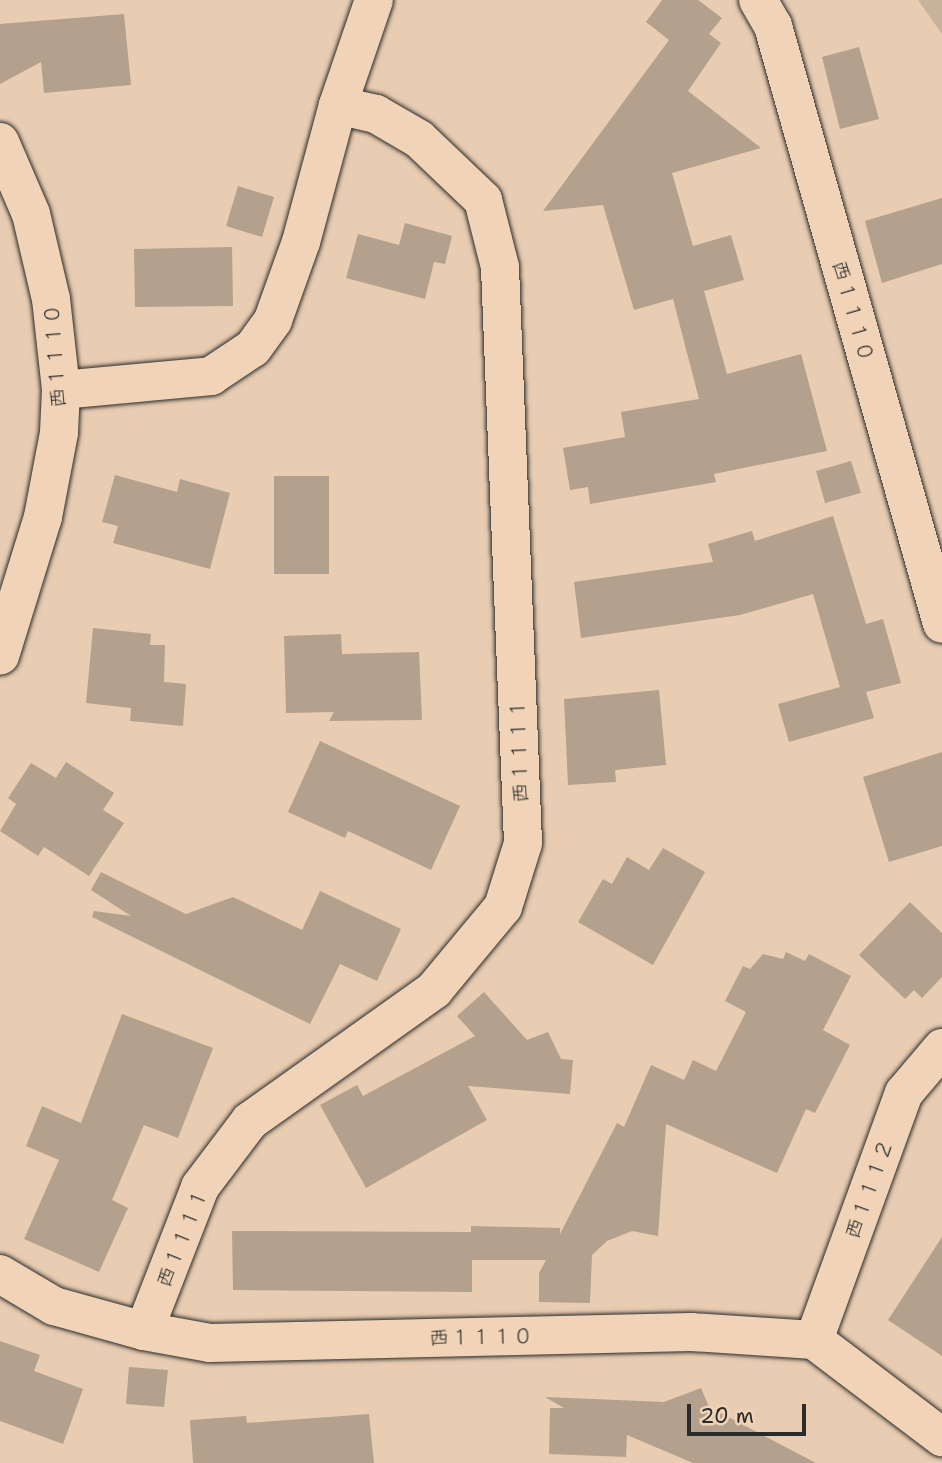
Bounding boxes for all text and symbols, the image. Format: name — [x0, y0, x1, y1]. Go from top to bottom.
street label: 西１１１０ — [826, 257, 880, 365]
street label: 西１１１０ — [39, 303, 71, 409]
street label: 西１１１１ — [505, 698, 533, 804]
street label: 西１１１２ — [839, 1135, 899, 1243]
street label: 西１１１１ — [151, 1185, 213, 1291]
street label: 西１１１０ — [428, 1323, 534, 1351]
scale bar — [690, 1390, 809, 1434]
text: 20 m — [700, 1402, 754, 1430]

